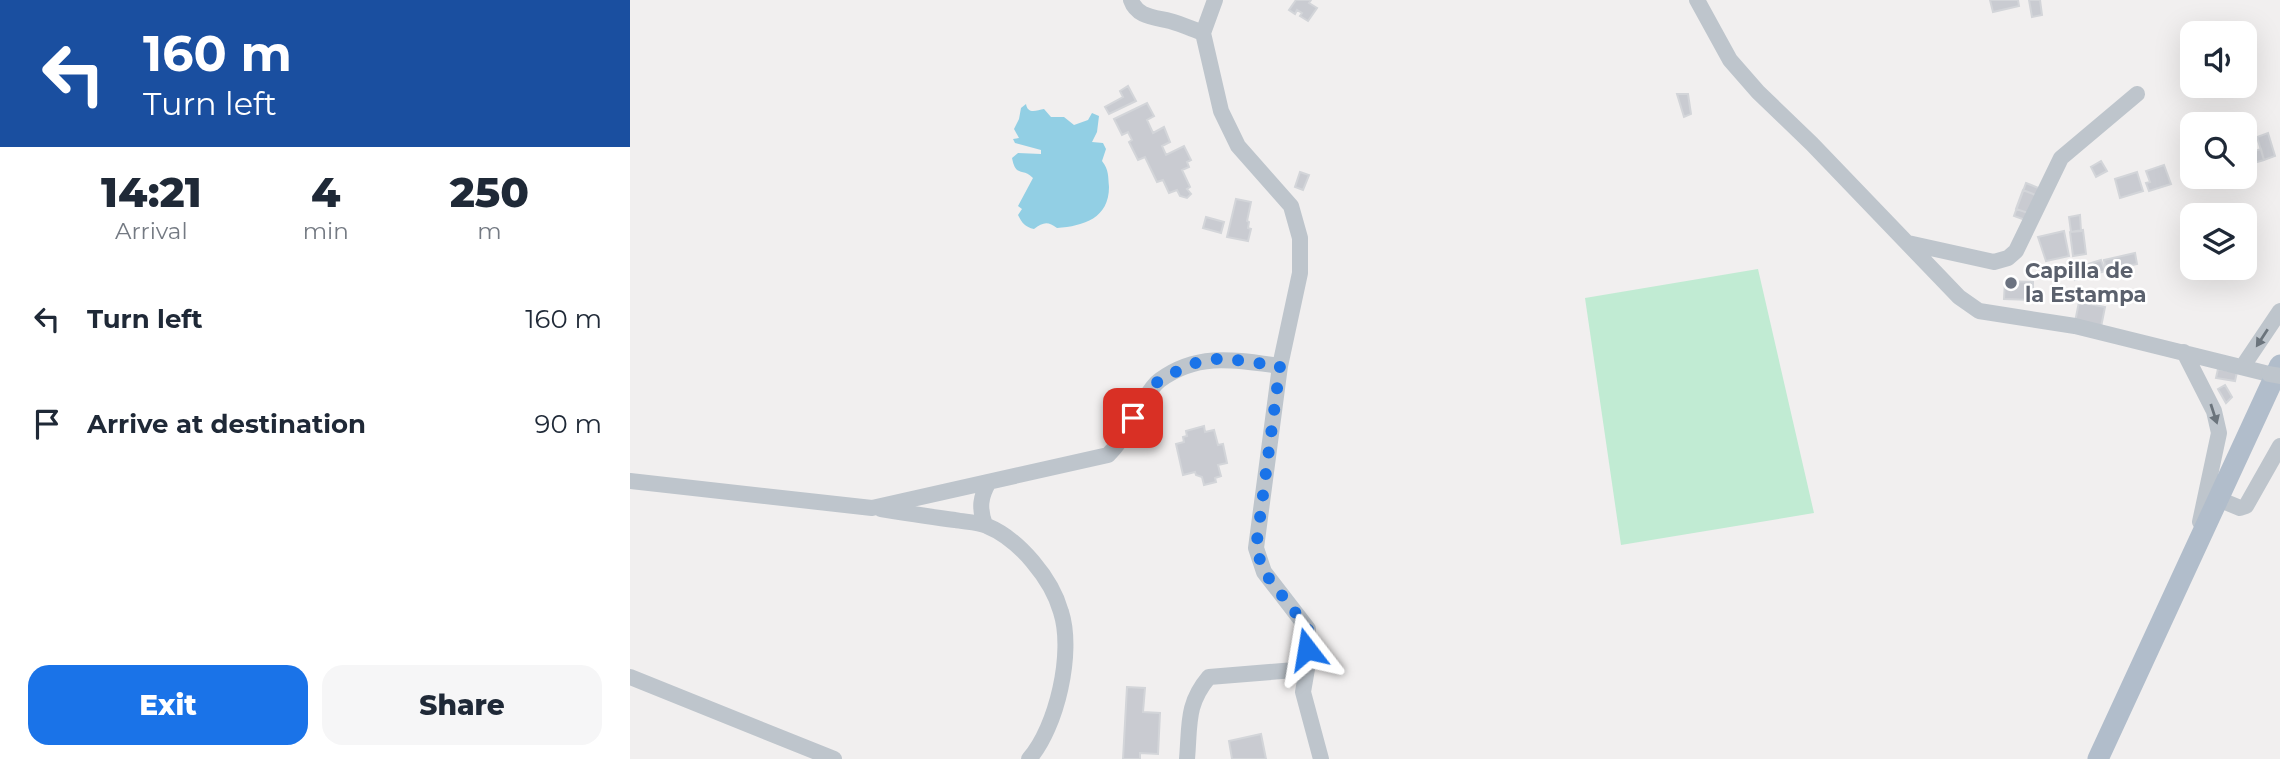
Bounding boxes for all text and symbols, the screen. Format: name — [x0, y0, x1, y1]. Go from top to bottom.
map controls — [2180, 21, 2257, 280]
button: sound — [2180, 21, 2257, 98]
text: 160 m — [143, 24, 292, 83]
icon: left — [28, 28, 119, 119]
text: Turn left — [143, 84, 277, 123]
button: search — [2180, 112, 2257, 189]
text: 14:21 — [101, 166, 202, 218]
text: 4 — [311, 166, 340, 218]
text: 250 — [450, 166, 529, 218]
button: layers — [2180, 203, 2257, 280]
text: Arrival — [115, 217, 188, 245]
text: min — [303, 217, 349, 245]
text: m — [477, 217, 502, 245]
place label: Capilla de la Estampa — [2025, 258, 2146, 307]
marker: Capilla de la Estampa — [2003, 275, 2019, 291]
icon: left — [28, 300, 66, 338]
text: Turn left — [87, 303, 203, 335]
text: 160 m — [525, 303, 602, 335]
one-way arrow — [2255, 329, 2268, 348]
pin — [1103, 388, 1163, 448]
icon: arrive — [1114, 399, 1152, 437]
one-way arrow — [2209, 403, 2219, 424]
icon: arrive — [28, 405, 66, 443]
text: Arrive at destination — [87, 408, 366, 440]
text: 90 m — [535, 408, 602, 440]
position arrow — [1270, 612, 1344, 686]
button: Exit — [28, 665, 308, 745]
button: Share — [322, 665, 602, 745]

